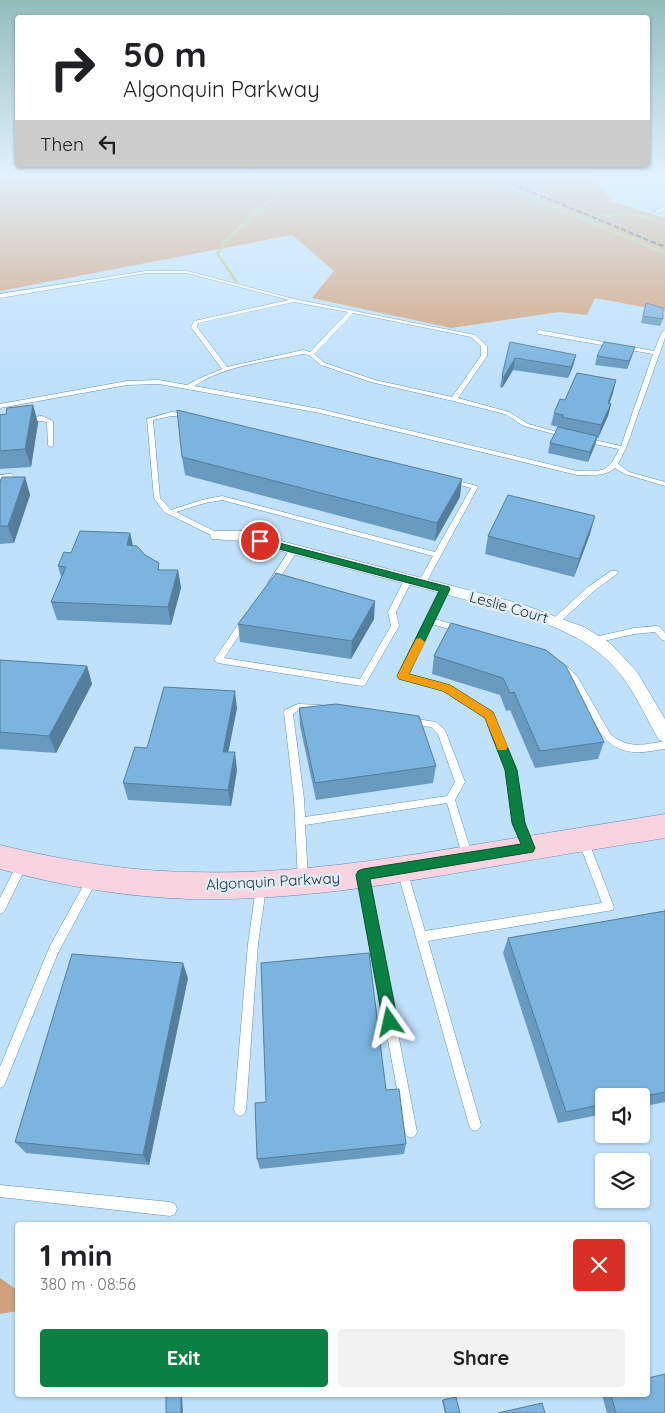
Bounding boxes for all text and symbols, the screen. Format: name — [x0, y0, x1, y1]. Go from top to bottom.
text: 50 m — [123, 32, 207, 76]
icon: right — [40, 35, 105, 100]
text: Algonquin Parkway — [123, 75, 320, 103]
icon: left — [94, 130, 122, 158]
text: Then — [40, 132, 84, 156]
pin — [239, 520, 281, 562]
icon: arrive — [246, 527, 274, 555]
street label: Leslie Court — [467, 587, 551, 627]
street label: Algonquin Parkway — [206, 868, 340, 894]
position arrow — [363, 995, 415, 1047]
map controls — [595, 1088, 650, 1208]
button: sound — [595, 1088, 650, 1143]
button: layers — [595, 1153, 650, 1208]
text: 1 min — [40, 1236, 113, 1274]
button: close — [573, 1239, 625, 1291]
text: 380 m · 08:56 — [40, 1274, 136, 1294]
button: Exit — [40, 1329, 328, 1387]
button: Share — [338, 1329, 625, 1387]

